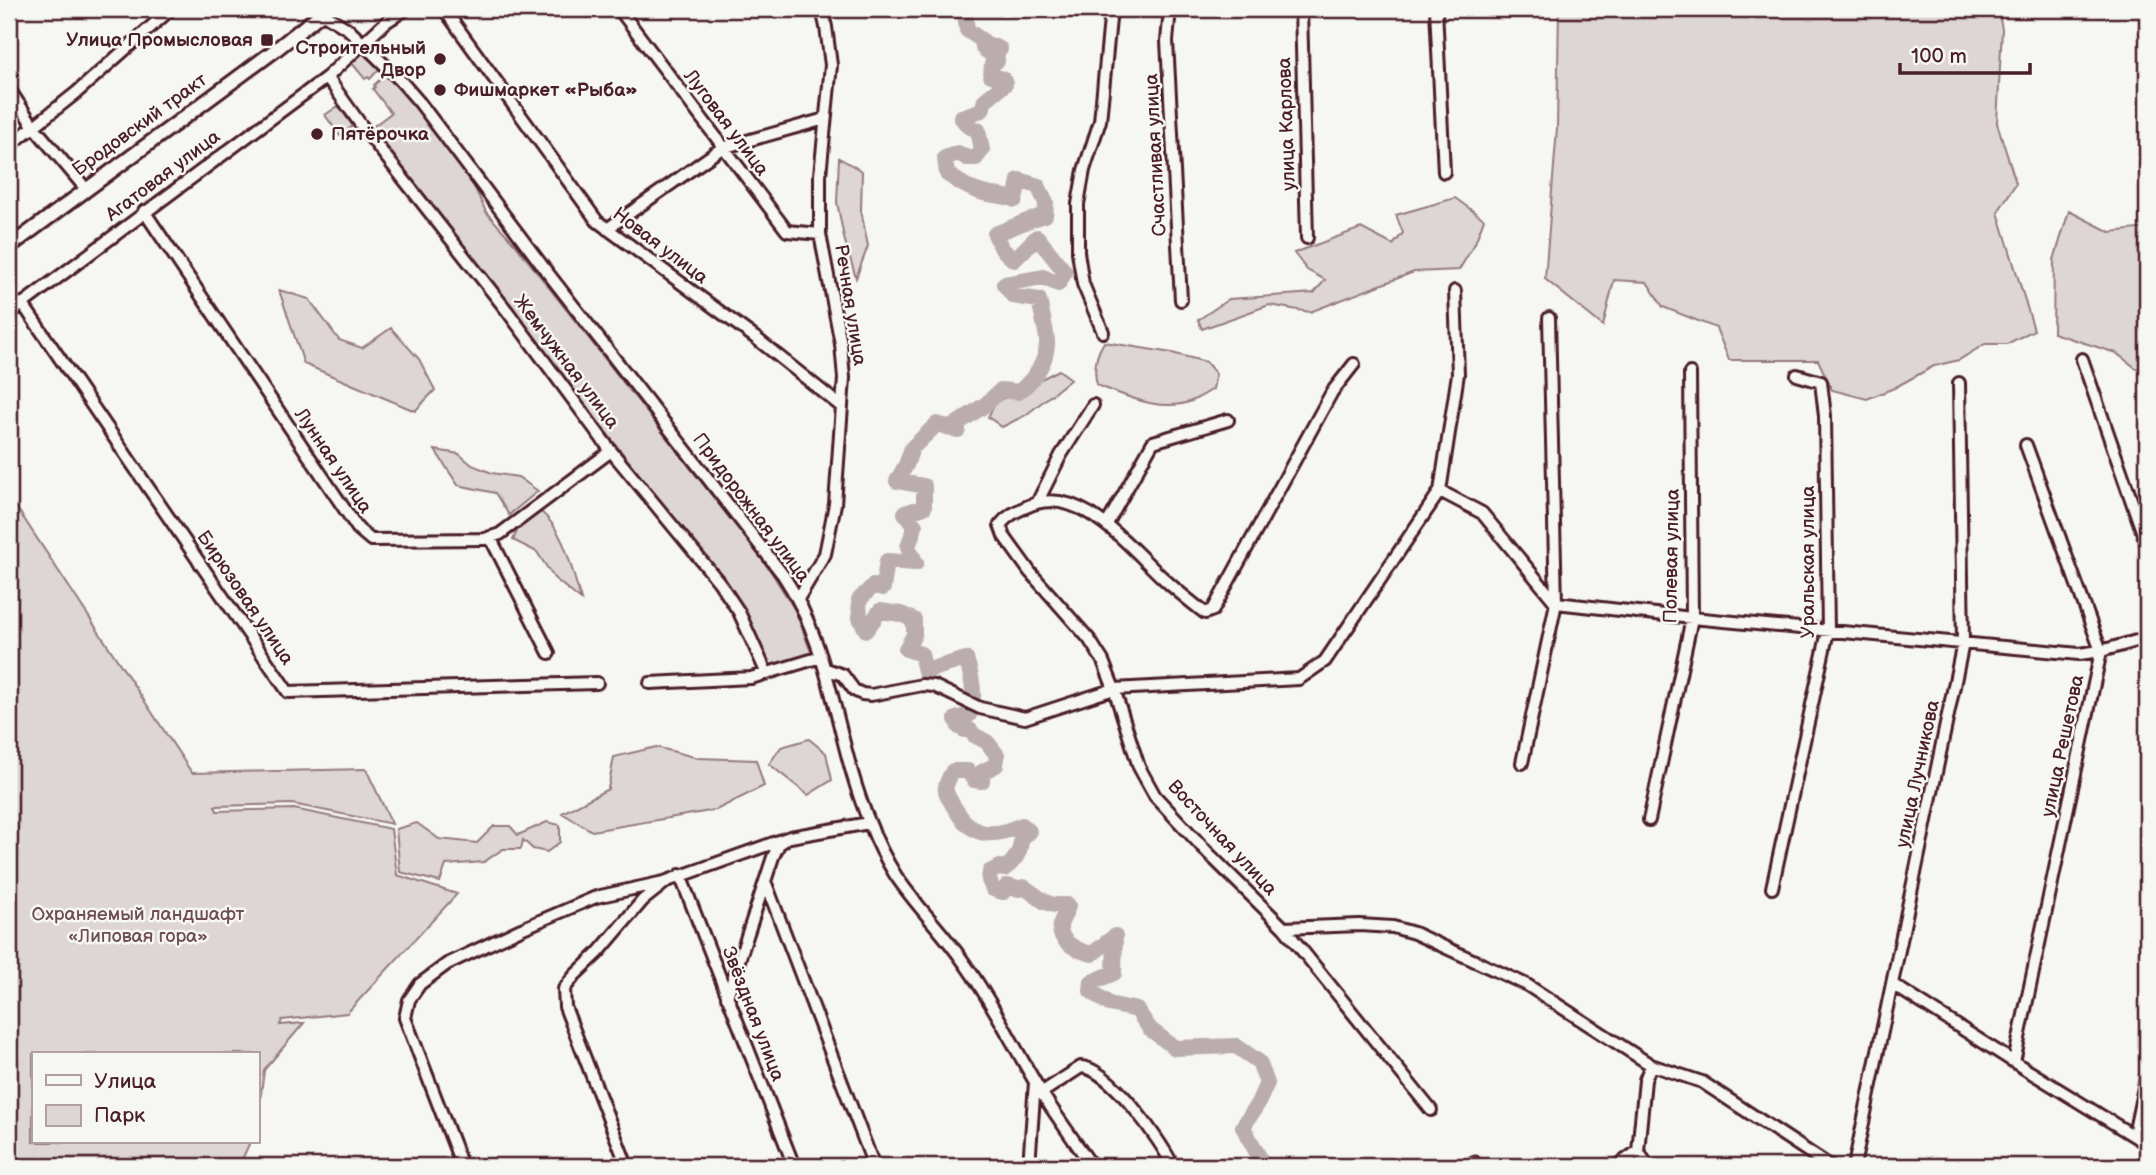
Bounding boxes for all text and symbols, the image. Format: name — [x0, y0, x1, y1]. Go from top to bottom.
place label: Улица Промысловая — [66, 29, 253, 52]
marker: Улица Промысловая — [259, 32, 275, 48]
scale bar — [1900, 32, 2030, 76]
place label: Строительный Двор — [296, 37, 427, 82]
text: 100 m — [1911, 44, 1967, 69]
marker: Строительный Двор — [432, 51, 448, 67]
street label: улица Карлова — [1273, 57, 1301, 191]
street label: Луговая улица — [678, 65, 773, 181]
street label: Бродовский тракт — [68, 68, 212, 181]
street label: Счастливая улица — [1140, 73, 1172, 237]
place label: Фишмаркет «Рыба» — [454, 79, 638, 102]
marker: Фишмаркет «Рыба» — [432, 82, 448, 98]
place label: Пятёрочка — [331, 123, 430, 146]
street label: Агатовая улица — [100, 125, 225, 227]
marker: Пятёрочка — [309, 126, 325, 142]
street label: Новая улица — [608, 203, 712, 289]
street label: Речная улица — [829, 243, 871, 367]
street label: Жемчужная улица — [508, 290, 624, 434]
street label: Лунная улица — [289, 403, 377, 518]
street label: Придорожная улица — [687, 429, 815, 587]
street label: Уральская улица — [1797, 485, 1820, 639]
street label: Полевая улица — [1659, 488, 1685, 624]
street label: Бирюзовая улица — [192, 527, 298, 669]
street label: улица Решетова — [2037, 673, 2089, 819]
street label: улица Лучникова — [1891, 698, 1945, 850]
street label: Восточная улица — [1163, 775, 1281, 901]
park label: Охраняемый ландшафт «Липовая гора» — [32, 903, 245, 948]
street label: Звёздная улица — [717, 943, 789, 1085]
legend — [32, 1052, 259, 1144]
text: Улица — [94, 1069, 157, 1094]
text: Парк — [94, 1103, 145, 1128]

